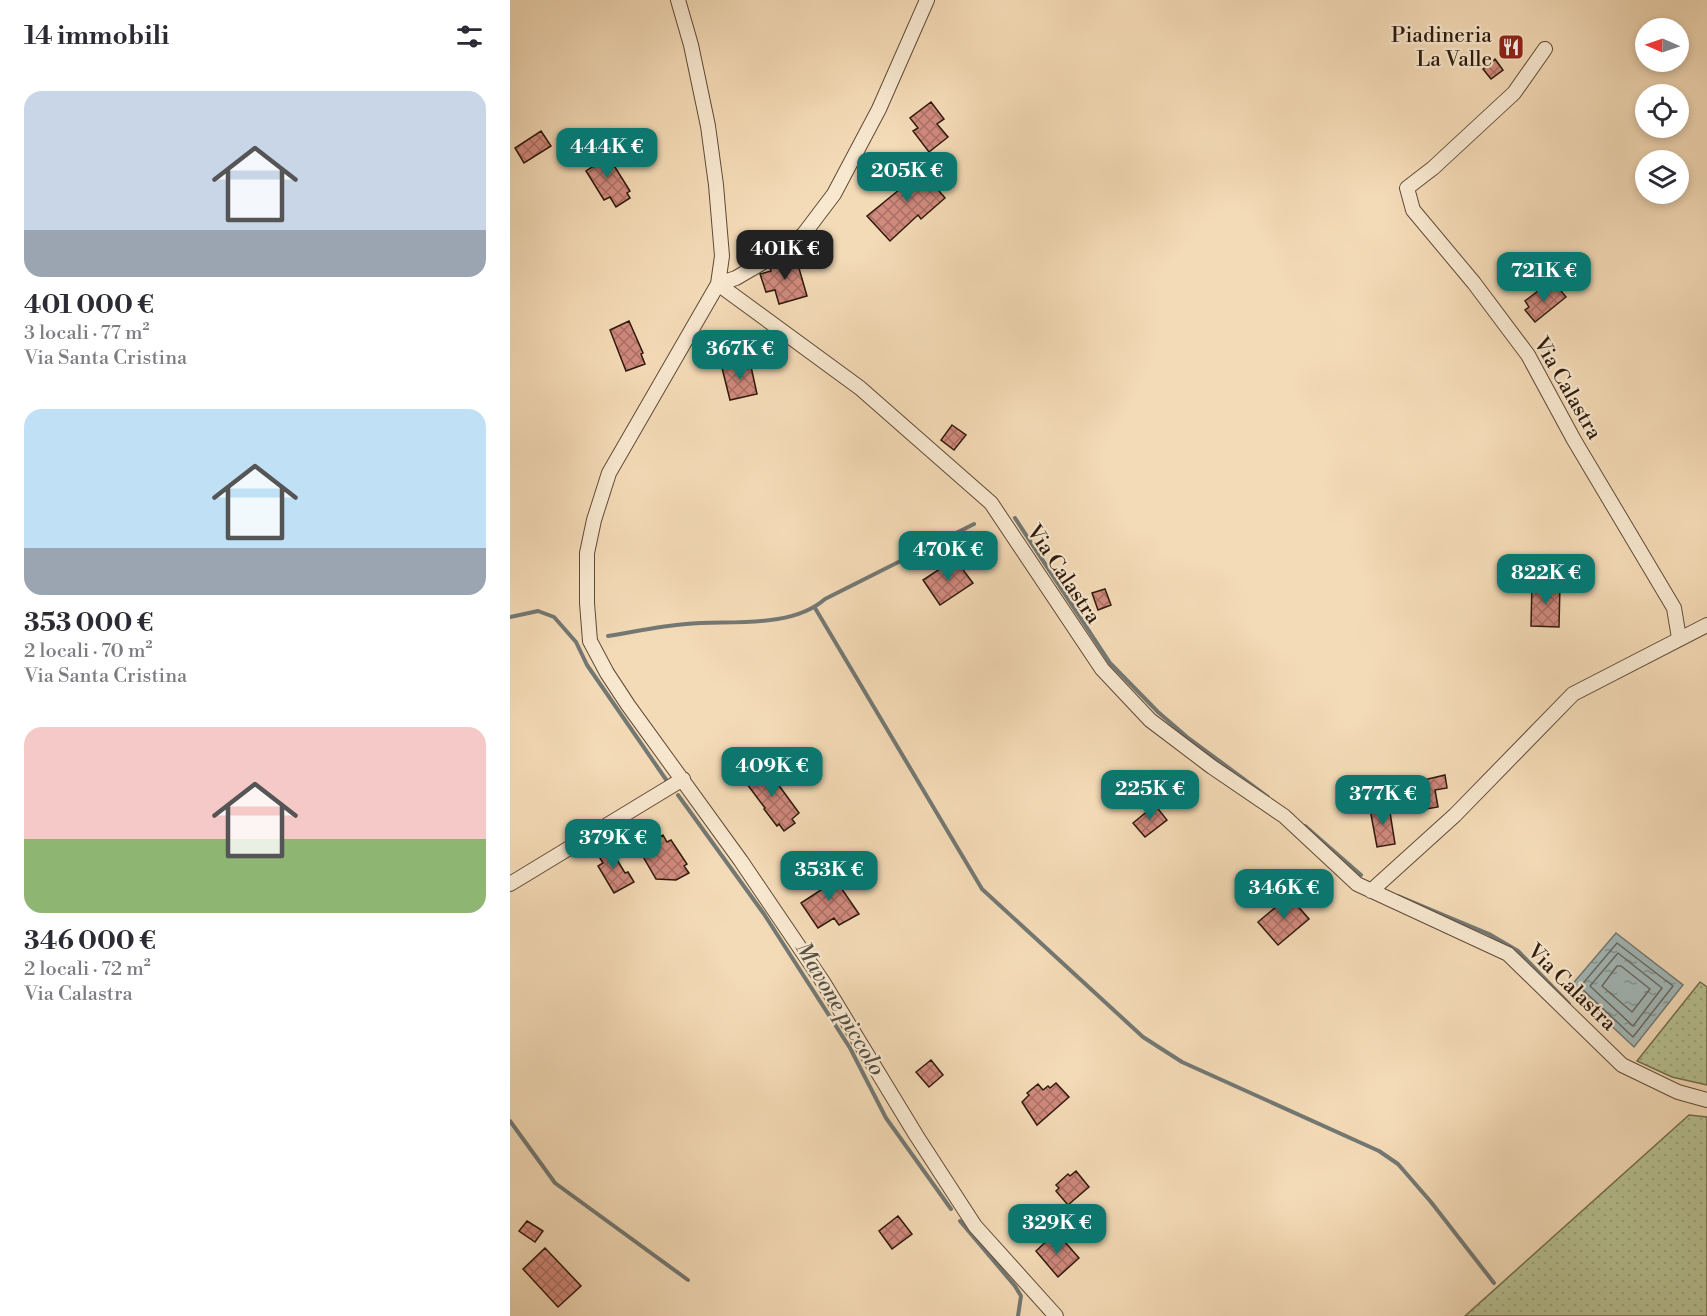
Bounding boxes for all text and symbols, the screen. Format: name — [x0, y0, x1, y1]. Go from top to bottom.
north arrow — [1635, 18, 1689, 72]
map controls — [1635, 18, 1689, 204]
text: 14 immobili — [24, 20, 169, 52]
icon: filters — [453, 20, 486, 53]
place label: Piadineria La Valle — [1391, 23, 1492, 73]
restaurant icon: Piadineria La Valle — [1496, 32, 1526, 62]
button: locate — [1635, 84, 1689, 138]
pin: 444K € — [558, 128, 656, 179]
icon: home — [201, 130, 309, 238]
text: 444K € — [570, 135, 644, 160]
button: layers — [1635, 150, 1689, 204]
pin: 205K € — [858, 152, 956, 203]
text: 205K € — [871, 159, 943, 184]
pin: 401K € — [736, 230, 834, 281]
text: 401K € — [750, 237, 820, 262]
pin: 721K € — [1495, 252, 1593, 303]
text: 721K € — [1511, 259, 1577, 284]
text: 401 000 € — [24, 289, 154, 321]
text: 3 locali · 77 m² — [24, 321, 149, 346]
pin: 367K € — [691, 330, 789, 381]
street label: Via Calastra — [1527, 332, 1607, 445]
text: 367K € — [706, 337, 774, 362]
text: Via Santa Cristina — [24, 346, 187, 371]
icon: home — [201, 448, 309, 556]
street label: Via Calastra — [1020, 519, 1106, 629]
pin: 470K € — [899, 531, 997, 582]
text: 470K € — [913, 538, 983, 563]
pin: 822K € — [1497, 554, 1595, 605]
text: 822K € — [1511, 561, 1581, 586]
text: 353 000 € — [24, 607, 153, 639]
text: 2 locali · 70 m² — [24, 639, 152, 664]
text: Via Santa Cristina — [24, 664, 187, 689]
pin: 409K € — [723, 747, 821, 798]
text: 409K € — [736, 754, 808, 779]
icon: home — [201, 766, 309, 874]
pin: 225K € — [1101, 770, 1199, 821]
pin: 377K € — [1334, 775, 1432, 826]
text: 225K € — [1115, 777, 1185, 802]
text: 377K € — [1349, 782, 1417, 807]
pin: 379K € — [564, 819, 662, 870]
text: 379K € — [579, 826, 647, 851]
pin: 353K € — [780, 851, 878, 902]
text: 353K € — [795, 858, 863, 883]
pin: 346K € — [1235, 869, 1333, 920]
text: 346K € — [1249, 876, 1319, 901]
text: 346 000 € — [24, 925, 156, 957]
water label: Mavone piccolo — [789, 937, 890, 1081]
street label: Via Calastra — [1521, 938, 1622, 1037]
text: 2 locali · 72 m² — [24, 957, 151, 982]
text: Via Calastra — [24, 982, 133, 1007]
pin: 329K € — [1008, 1204, 1106, 1255]
text: 329K € — [1022, 1211, 1092, 1236]

